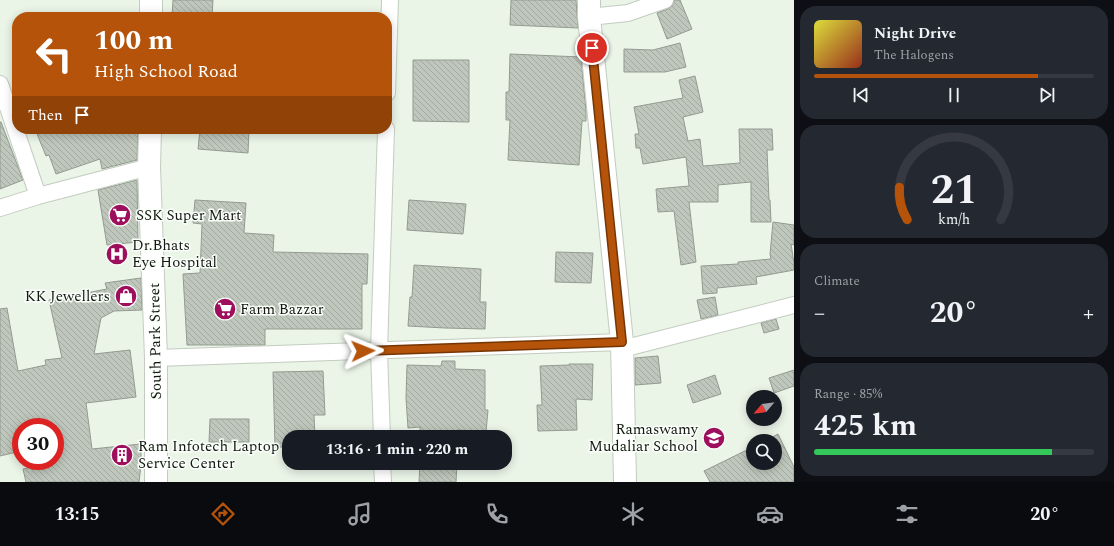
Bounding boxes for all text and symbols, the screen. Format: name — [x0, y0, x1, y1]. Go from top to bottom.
text: 100 m — [94, 19, 173, 62]
text: Night Drive — [874, 22, 956, 45]
icon: left — [28, 28, 80, 80]
pin — [575, 31, 609, 65]
icon: arrive — [581, 37, 603, 59]
text: The Halogens — [874, 45, 954, 65]
text: High School Road — [94, 58, 238, 85]
icon: previous — [850, 84, 872, 106]
icon: pause — [943, 84, 965, 106]
icon: next — [1036, 84, 1058, 106]
text: Then — [28, 104, 63, 127]
icon: arrive — [71, 104, 93, 126]
text: 21 — [931, 158, 977, 221]
supermarket icon: SSK Super Mart — [107, 202, 133, 228]
place label: SSK Super Mart — [136, 204, 241, 227]
text: km/h — [938, 208, 970, 230]
place label: Dr.Bhats Eye Hospital — [132, 234, 217, 274]
hospital icon: Dr.Bhats Eye Hospital — [104, 241, 130, 267]
text: Climate — [814, 271, 860, 291]
street label: South Park Street — [143, 282, 168, 399]
shop icon: KK Jewellers — [113, 283, 139, 309]
place label: KK Jewellers — [25, 285, 110, 308]
text: 20° — [930, 290, 978, 336]
supermarket icon: Farm Bazzar — [212, 296, 238, 322]
text: − — [814, 297, 825, 330]
text: + — [1083, 297, 1094, 330]
place label: Farm Bazzar — [240, 298, 324, 321]
position arrow — [342, 330, 384, 372]
text: Range · 85% — [814, 384, 882, 404]
north arrow — [746, 390, 782, 426]
map controls — [746, 390, 782, 470]
text: 425 km — [814, 403, 917, 449]
speed limit sign: 30 — [12, 418, 64, 470]
place label: Ramaswamy Mudaliar School — [589, 418, 699, 458]
school or university icon: Ramaswamy Mudaliar School — [701, 425, 727, 451]
button: search — [746, 434, 782, 470]
place label: Ram Infotech Laptop Service Center — [138, 435, 279, 475]
text: 13:16 · 1 min · 220 m — [326, 438, 468, 461]
building icon: Ram Infotech Laptop Service Center — [109, 442, 135, 468]
icon: directions — [209, 500, 237, 528]
icon: music — [346, 500, 374, 528]
icon: phone — [483, 500, 511, 528]
icon: climate — [619, 500, 647, 528]
icon: car — [756, 500, 784, 528]
icon: filters — [893, 500, 921, 528]
text: 13:15 — [54, 501, 100, 528]
text: 20° — [1030, 501, 1059, 528]

